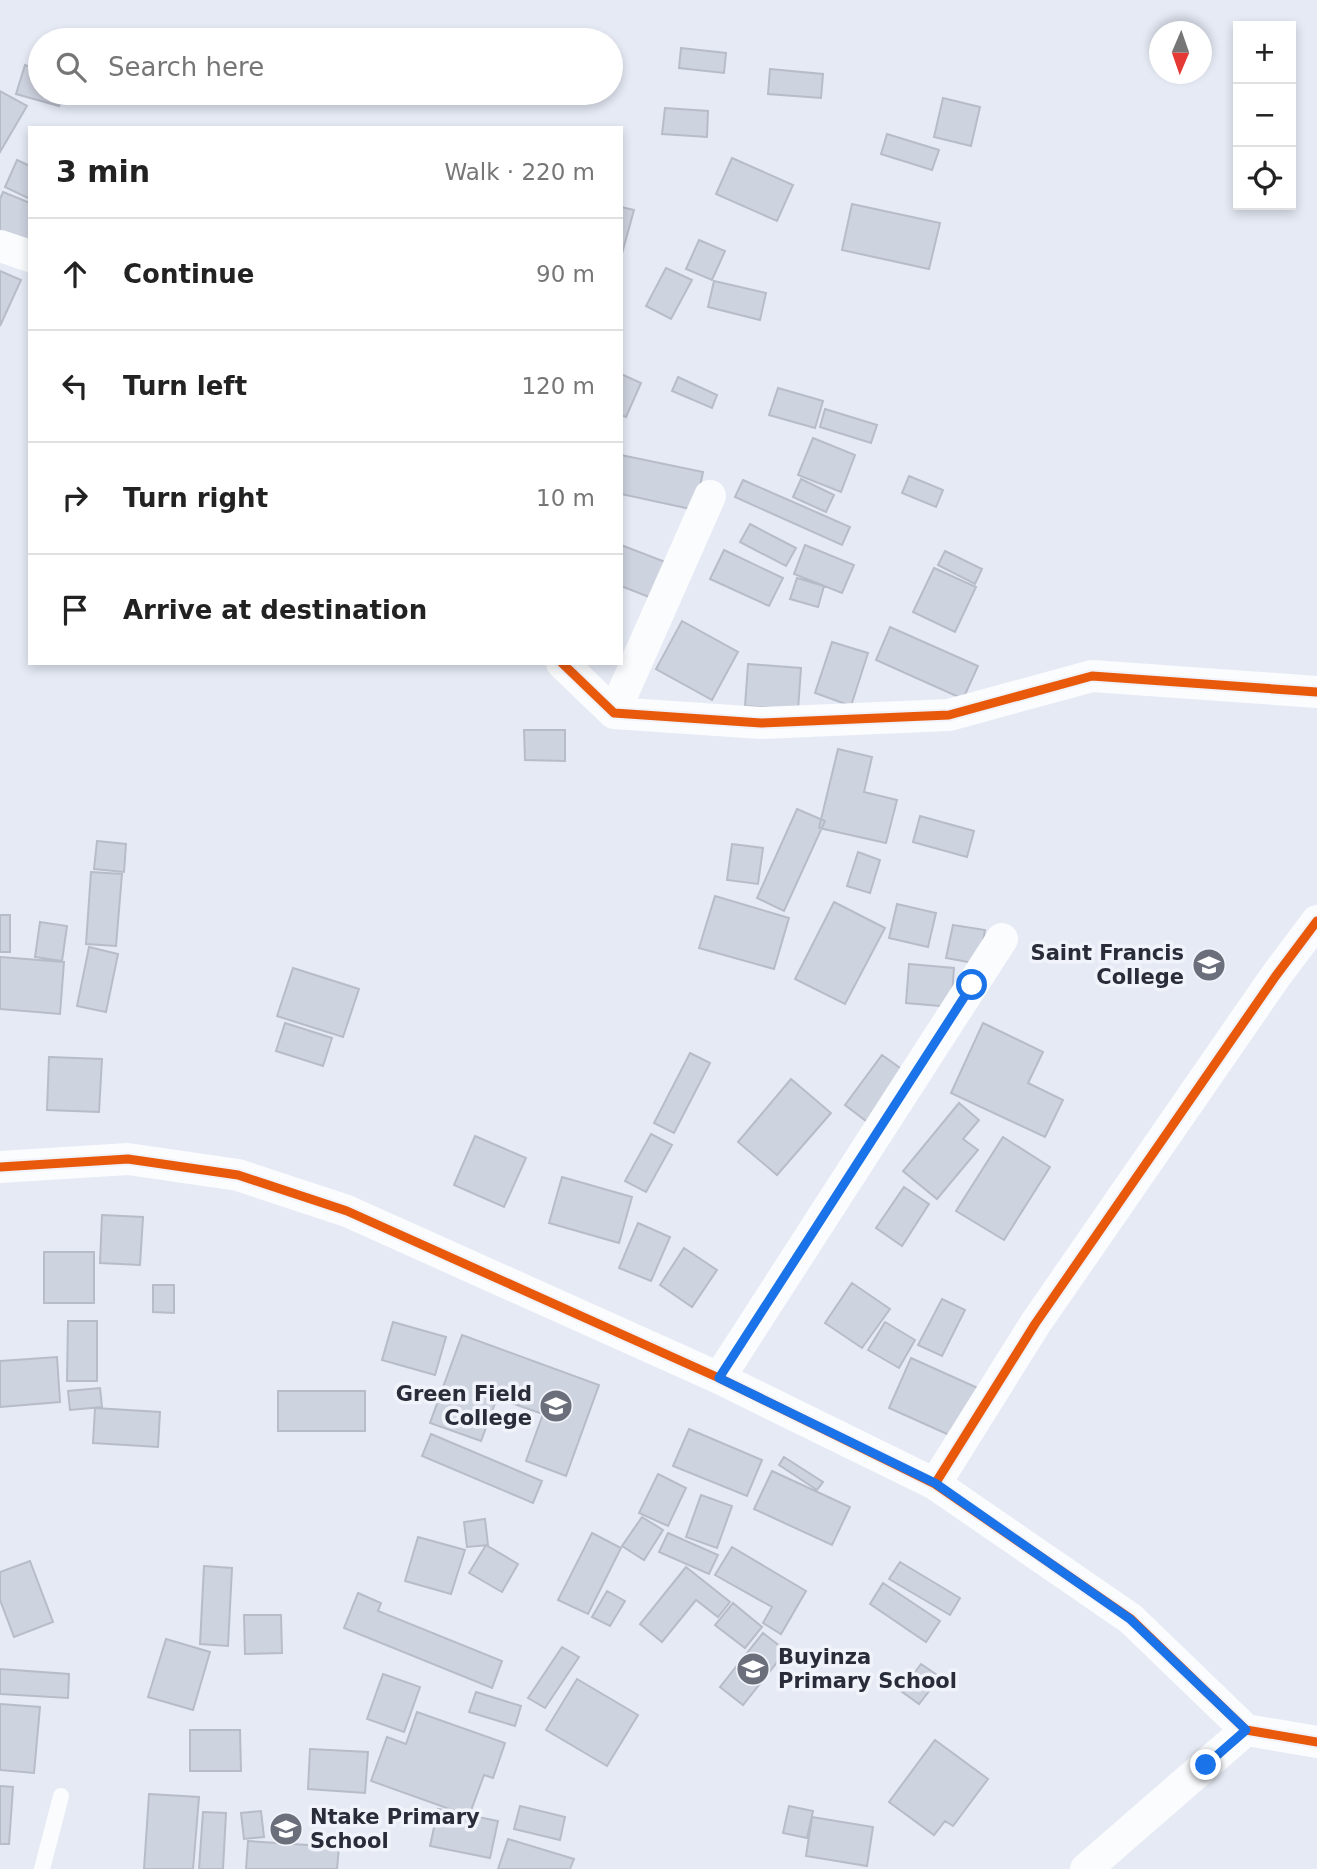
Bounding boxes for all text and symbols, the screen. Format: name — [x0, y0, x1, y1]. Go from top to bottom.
north arrow — [1149, 21, 1212, 84]
map controls — [1233, 21, 1296, 210]
button: + — [1233, 21, 1296, 84]
search box — [28, 28, 623, 105]
icon: search — [52, 48, 90, 86]
text: Search here — [108, 52, 264, 82]
button: − — [1233, 84, 1296, 147]
button: locate — [1233, 147, 1296, 210]
text: 3 min — [56, 154, 150, 189]
text: Walk · 220 m — [444, 159, 595, 185]
icon: ahead — [56, 255, 94, 293]
text: Continue — [123, 259, 254, 289]
text: 90 m — [536, 261, 595, 287]
icon: left — [56, 367, 94, 405]
text: Turn left — [123, 371, 247, 401]
text: 120 m — [521, 373, 595, 399]
icon: right — [56, 479, 94, 517]
text: Turn right — [123, 483, 268, 513]
text: 10 m — [536, 485, 595, 511]
icon: arrive — [56, 591, 94, 629]
text: Arrive at destination — [123, 595, 427, 625]
place label: Saint Francis College — [1031, 941, 1184, 989]
school or university icon: Saint Francis College — [1190, 946, 1228, 984]
route start — [956, 969, 987, 1000]
place label: Green Field College — [396, 1382, 532, 1430]
school or university icon: Green Field College — [537, 1387, 575, 1425]
place label: Buyinza Primary School — [778, 1645, 957, 1693]
school or university icon: Buyinza Primary School — [734, 1650, 772, 1688]
route end — [1190, 1749, 1221, 1780]
place label: Ntake Primary School — [310, 1805, 480, 1853]
school or university icon: Ntake Primary School — [267, 1810, 305, 1848]

